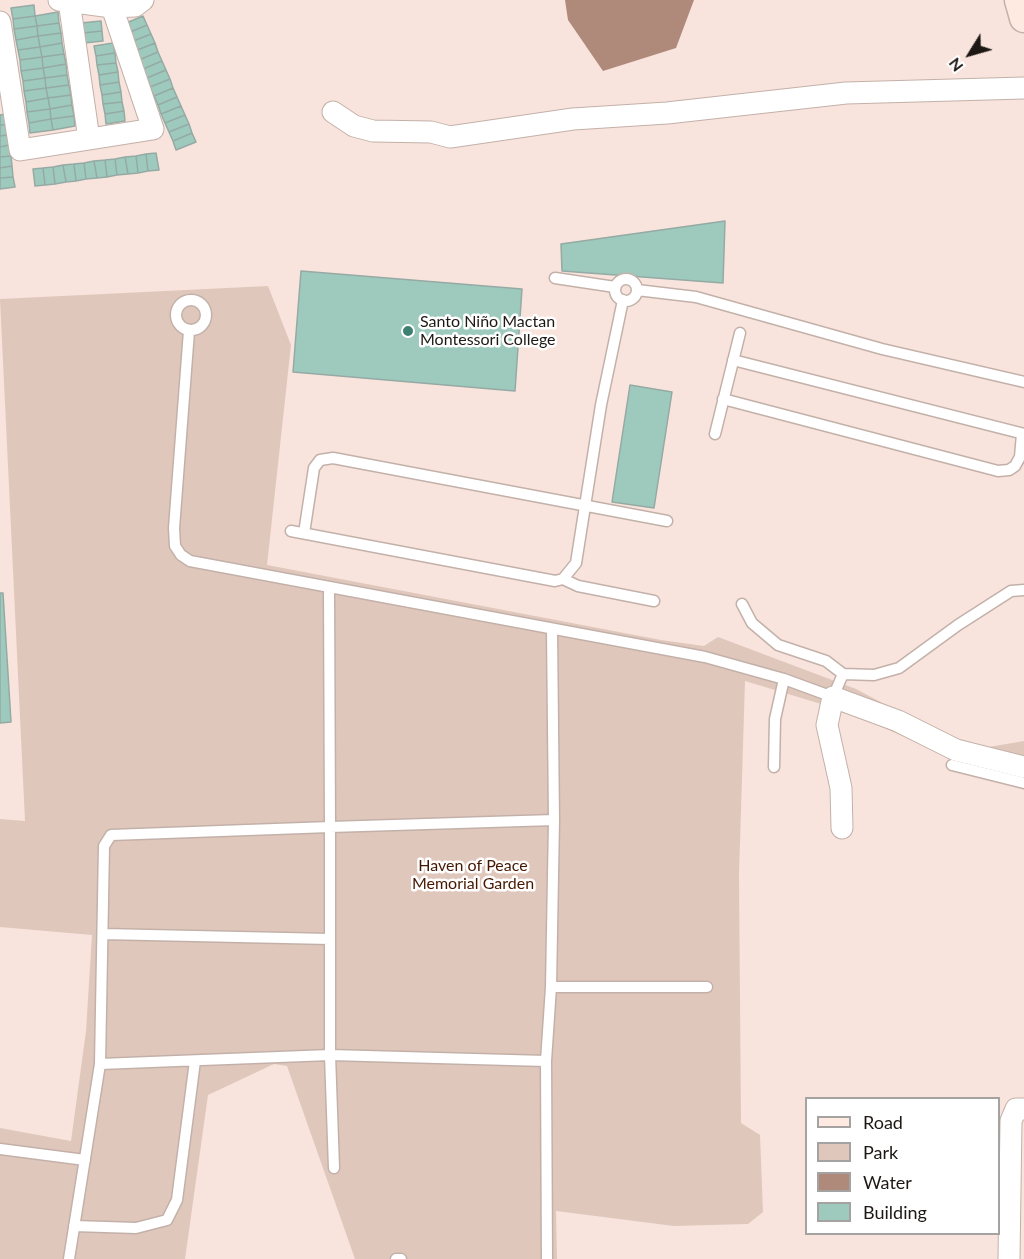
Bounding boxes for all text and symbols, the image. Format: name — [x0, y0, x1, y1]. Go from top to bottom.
north arrow — [940, 24, 1000, 84]
text: N — [944, 54, 967, 76]
place label: Santo Niño Mactan Montessori College — [420, 312, 556, 350]
marker: Santo Niño Mactan Montessori College — [401, 324, 415, 338]
park label: Haven of Peace Memorial Garden — [412, 856, 534, 894]
legend — [805, 1097, 1000, 1235]
text: Road — [863, 1111, 903, 1133]
text: Park — [863, 1141, 898, 1163]
text: Water — [863, 1171, 912, 1193]
text: Building — [863, 1201, 927, 1223]

